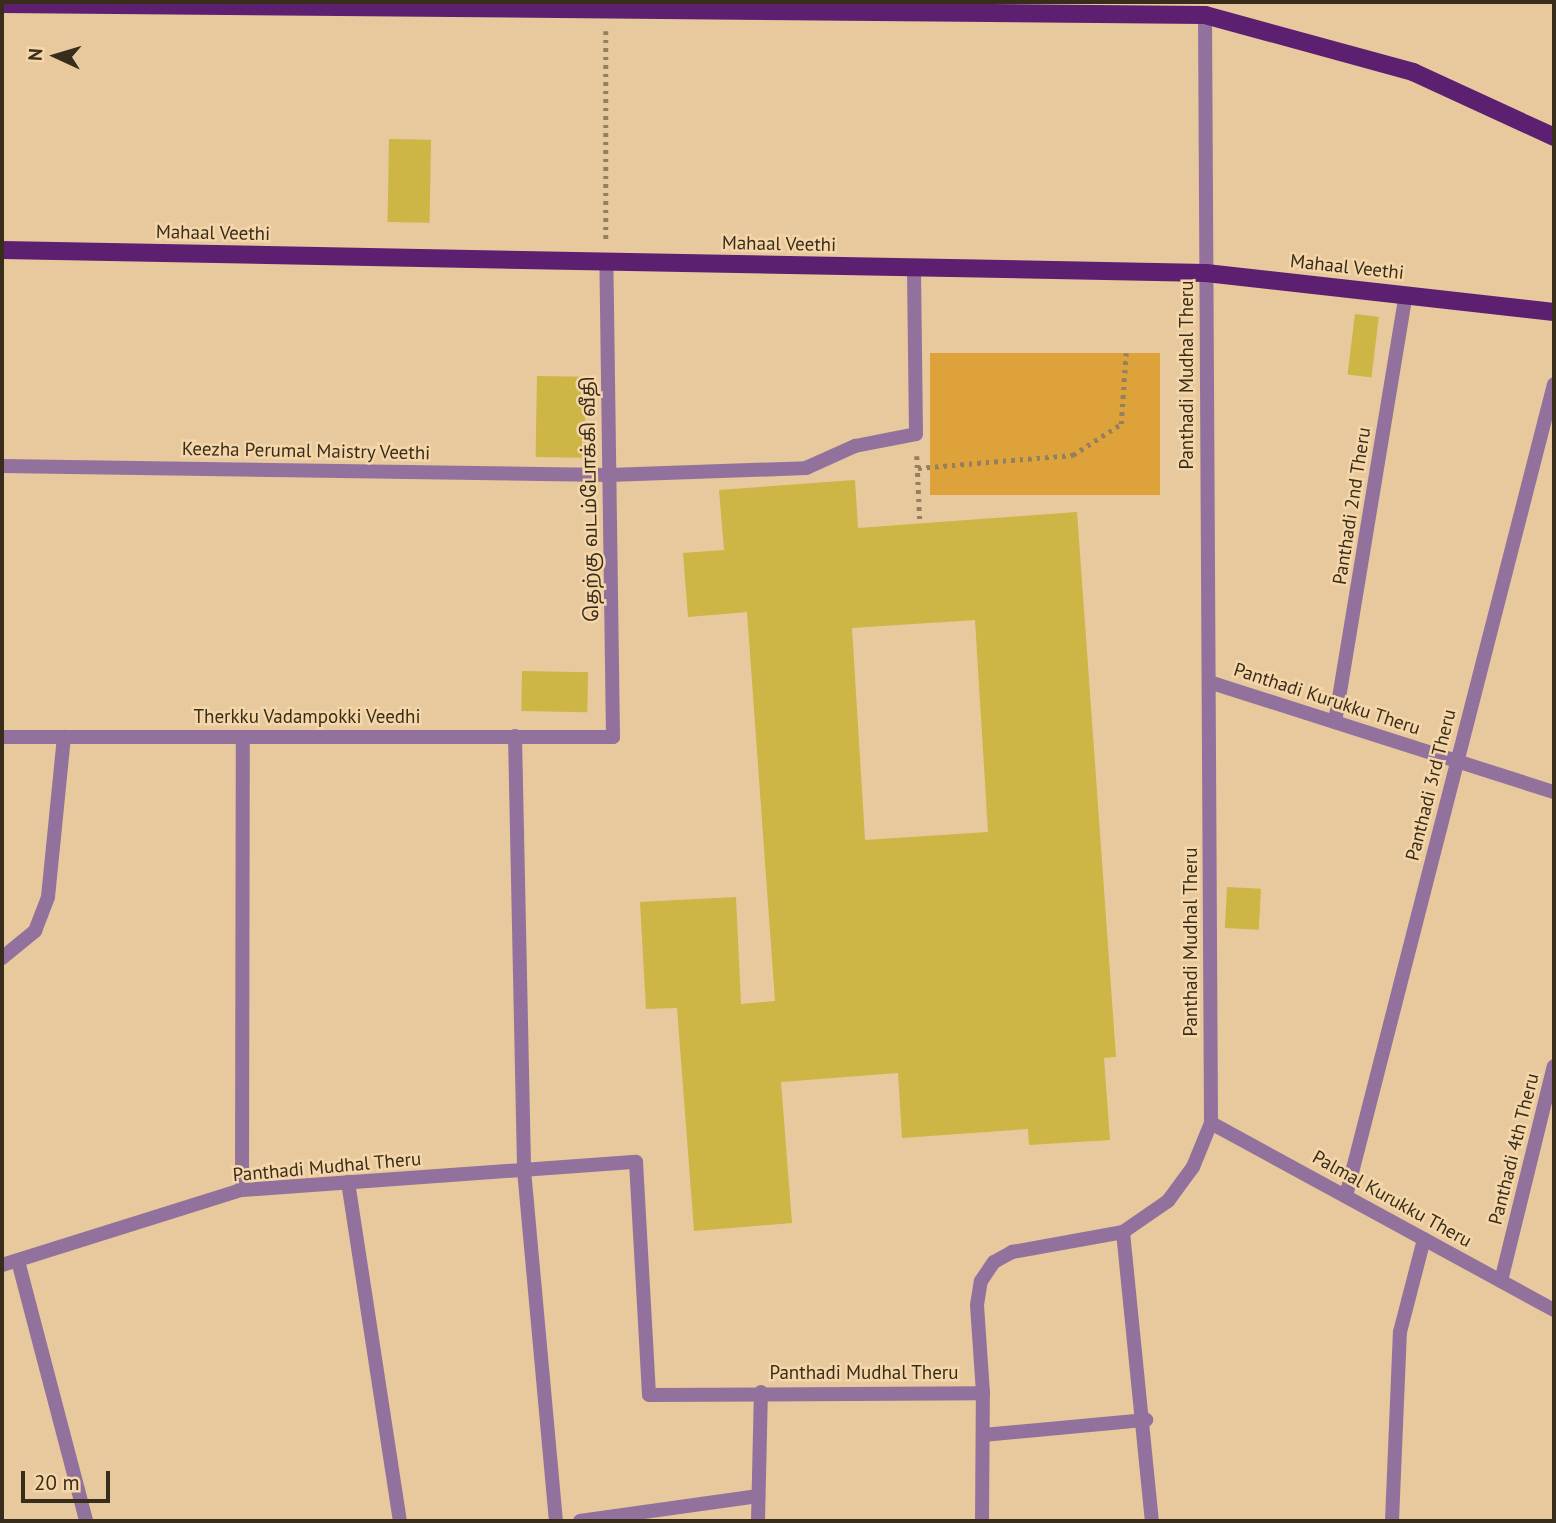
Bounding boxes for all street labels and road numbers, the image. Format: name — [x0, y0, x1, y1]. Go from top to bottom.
street label: Mahaal Veethi — [155, 221, 271, 245]
street label: Mahaal Veethi — [721, 232, 837, 256]
street label: Mahaal Veethi — [1289, 250, 1405, 284]
street label: Panthadi Mudhal Theru — [1176, 280, 1198, 470]
street label: தெற்கு வடம்போக்கி வீதி — [576, 376, 604, 622]
street label: Panthadi 2nd Theru — [1328, 425, 1376, 587]
street label: Keezha Perumal Maistry Veethi — [181, 437, 431, 465]
street label: Panthadi Kurukku Theru — [1231, 658, 1423, 740]
street label: Therkku Vadampokki Veedhi — [193, 706, 421, 728]
street label: Panthadi 3rd Theru — [1401, 707, 1461, 863]
street label: Panthadi Mudhal Theru — [1180, 847, 1202, 1037]
street label: Panthadi 4th Theru — [1484, 1071, 1544, 1227]
street label: Palmal Kurukku Theru — [1308, 1146, 1476, 1252]
street label: Panthadi Mudhal Theru — [232, 1147, 422, 1187]
street label: Panthadi Mudhal Theru — [769, 1362, 959, 1384]

